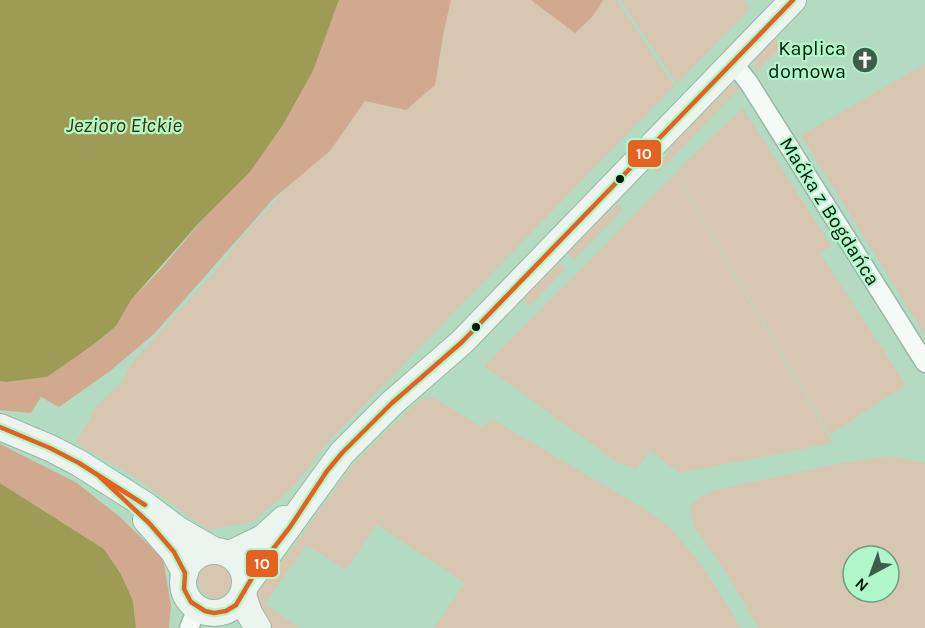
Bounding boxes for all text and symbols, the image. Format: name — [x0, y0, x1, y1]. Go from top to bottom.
place label: Kaplica domowa — [768, 37, 846, 83]
church icon: Kaplica domowa — [850, 45, 880, 75]
water label: Jezioro Ełckie — [66, 113, 182, 137]
street label: Maćka z Bogdańca — [775, 133, 884, 290]
line badge: 10 — [627, 139, 662, 168]
text: 10 — [636, 144, 652, 163]
unlabelled marker — [614, 173, 626, 185]
unlabelled marker — [470, 321, 482, 333]
north arrow — [841, 544, 901, 604]
line badge: 10 — [245, 549, 279, 578]
text: 10 — [254, 554, 270, 573]
text: N — [851, 574, 872, 596]

